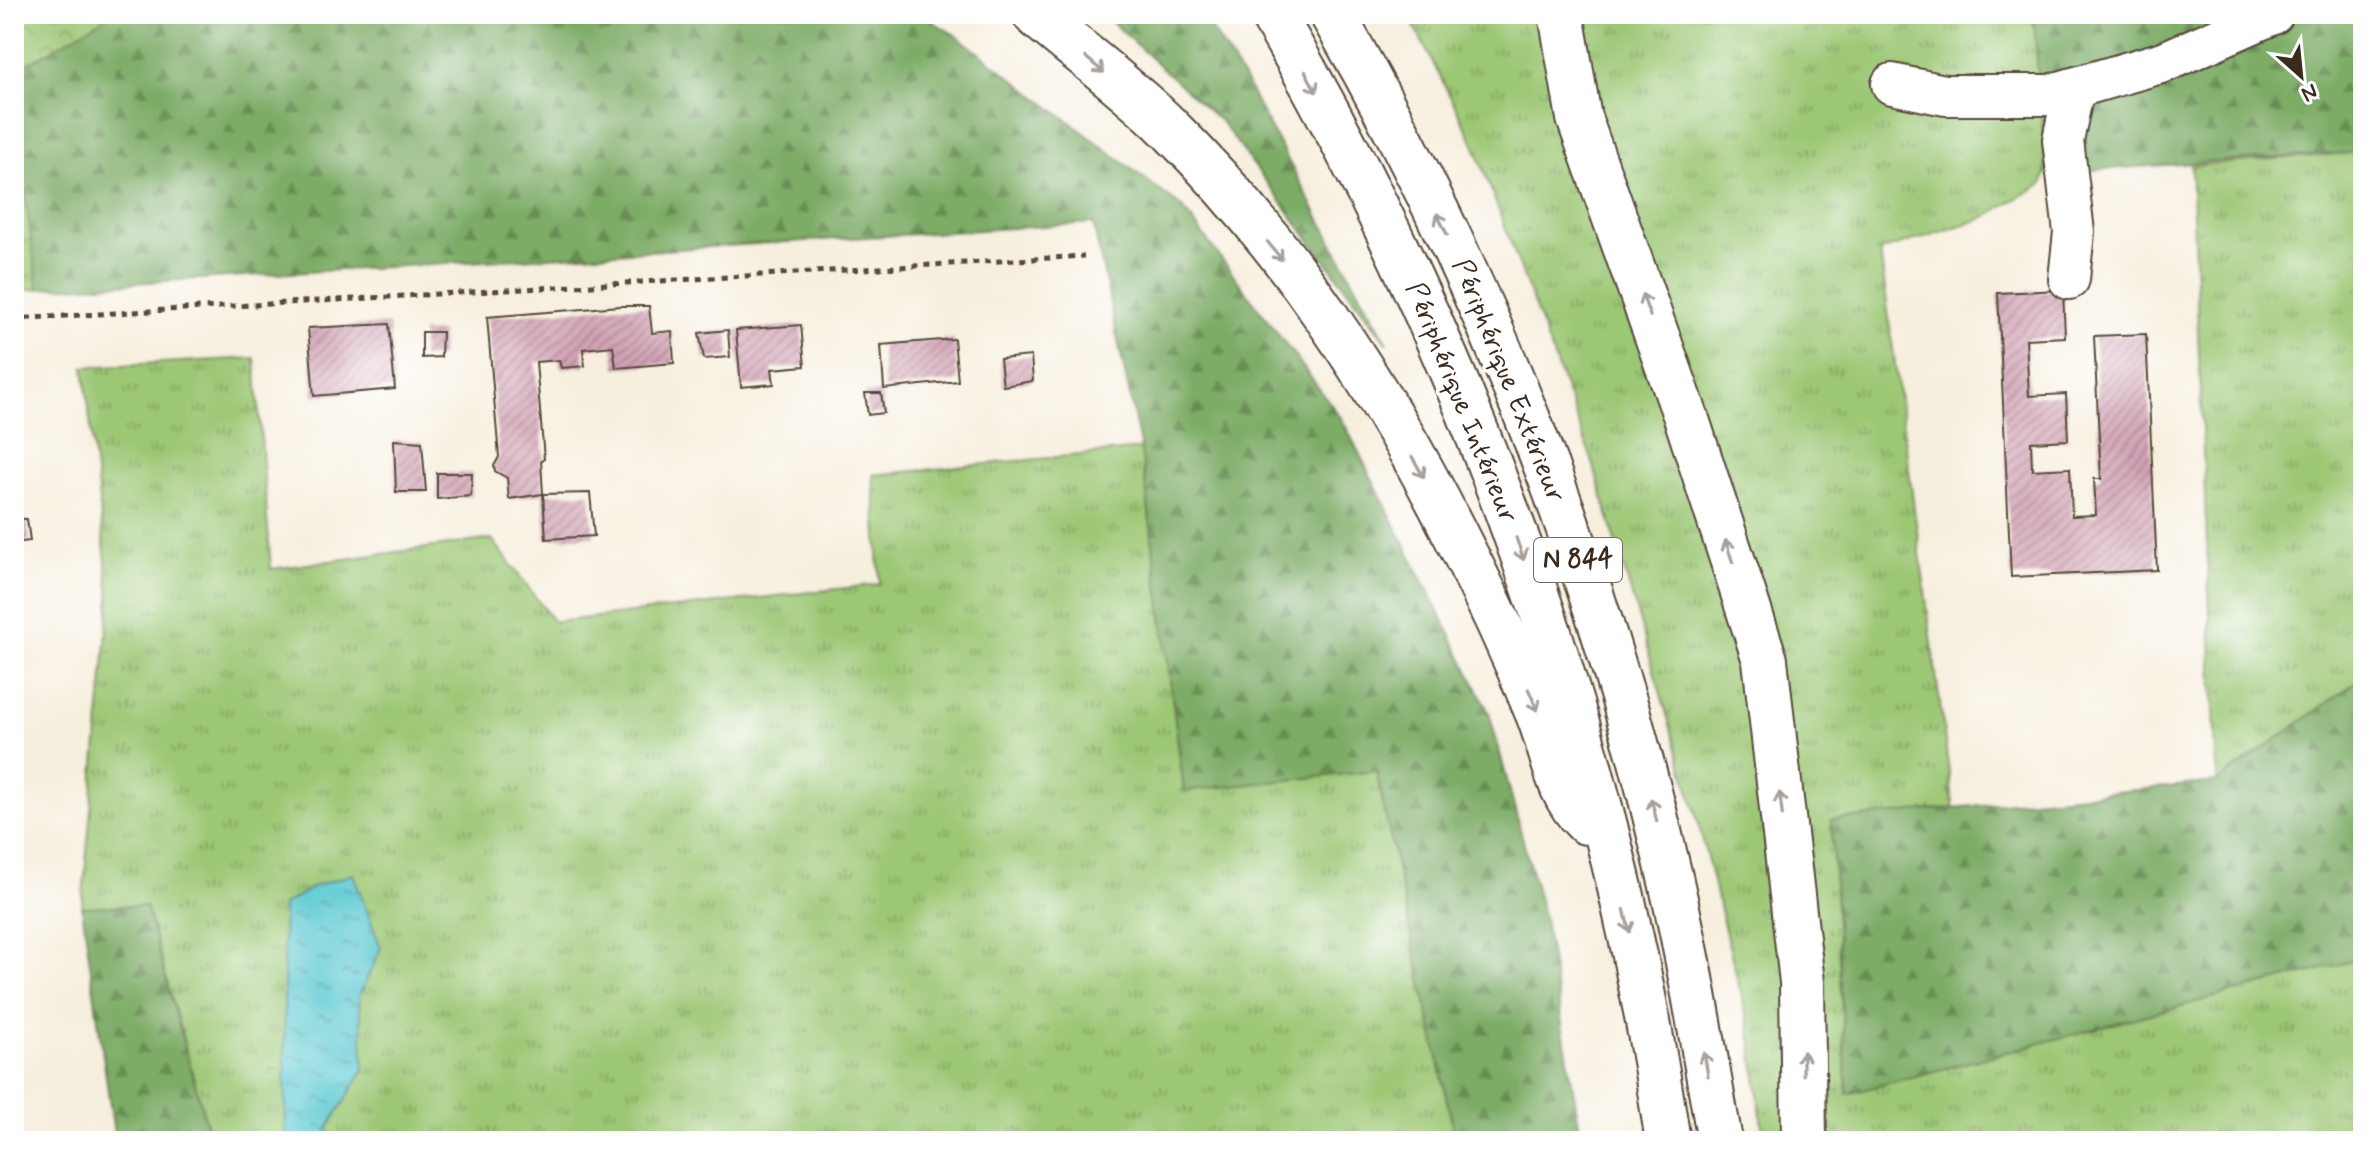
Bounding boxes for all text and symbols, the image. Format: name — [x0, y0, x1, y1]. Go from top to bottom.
north arrow — [2261, 36, 2341, 116]
one-way arrow — [1084, 55, 1104, 73]
one-way arrow — [1304, 69, 1320, 93]
text: N — [2296, 76, 2322, 108]
one-way arrow — [1434, 212, 1449, 236]
one-way arrow — [1266, 240, 1284, 261]
street label: Périphérique Extérieur — [1442, 254, 1574, 508]
street label: Périphérique Intérieur — [1396, 277, 1526, 529]
one-way arrow — [1637, 292, 1652, 317]
one-way arrow — [1410, 455, 1426, 478]
one-way arrow — [1513, 536, 1528, 561]
road number: N 844 — [1534, 538, 1622, 582]
one-way arrow — [1721, 538, 1736, 564]
one-way arrow — [1526, 687, 1541, 712]
one-way arrow — [1774, 791, 1789, 818]
one-way arrow — [1645, 797, 1660, 823]
one-way arrow — [1620, 908, 1635, 934]
one-way arrow — [1795, 1050, 1811, 1077]
one-way arrow — [1698, 1052, 1713, 1077]

